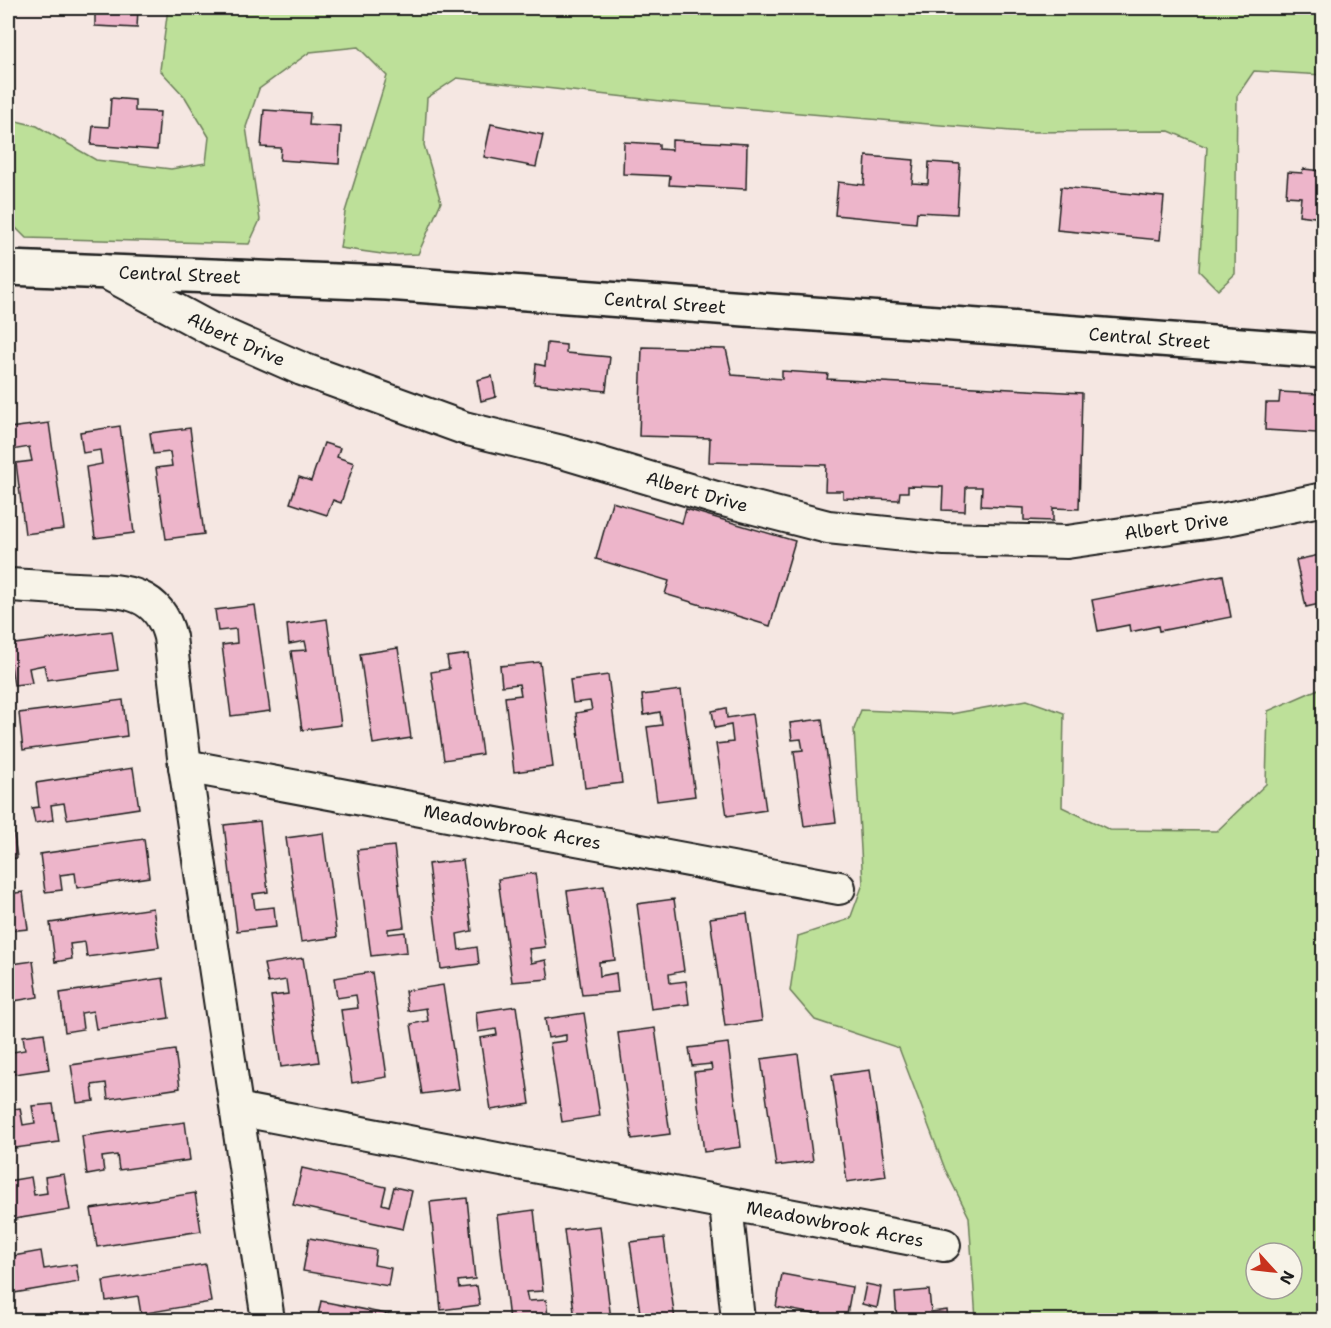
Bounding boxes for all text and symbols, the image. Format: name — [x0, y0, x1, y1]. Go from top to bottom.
street label: Central Street — [118, 260, 242, 289]
street label: Central Street — [603, 287, 727, 320]
street label: Albert Drive — [183, 307, 289, 372]
street label: Central Street — [1088, 322, 1212, 355]
street label: Albert Drive — [643, 466, 751, 518]
street label: Albert Drive — [1123, 507, 1230, 546]
street label: Meadowbrook Acres — [422, 799, 603, 855]
street label: Meadowbrook Acres — [744, 1195, 926, 1253]
north arrow — [1244, 1241, 1304, 1301]
text: N — [1275, 1267, 1299, 1288]

